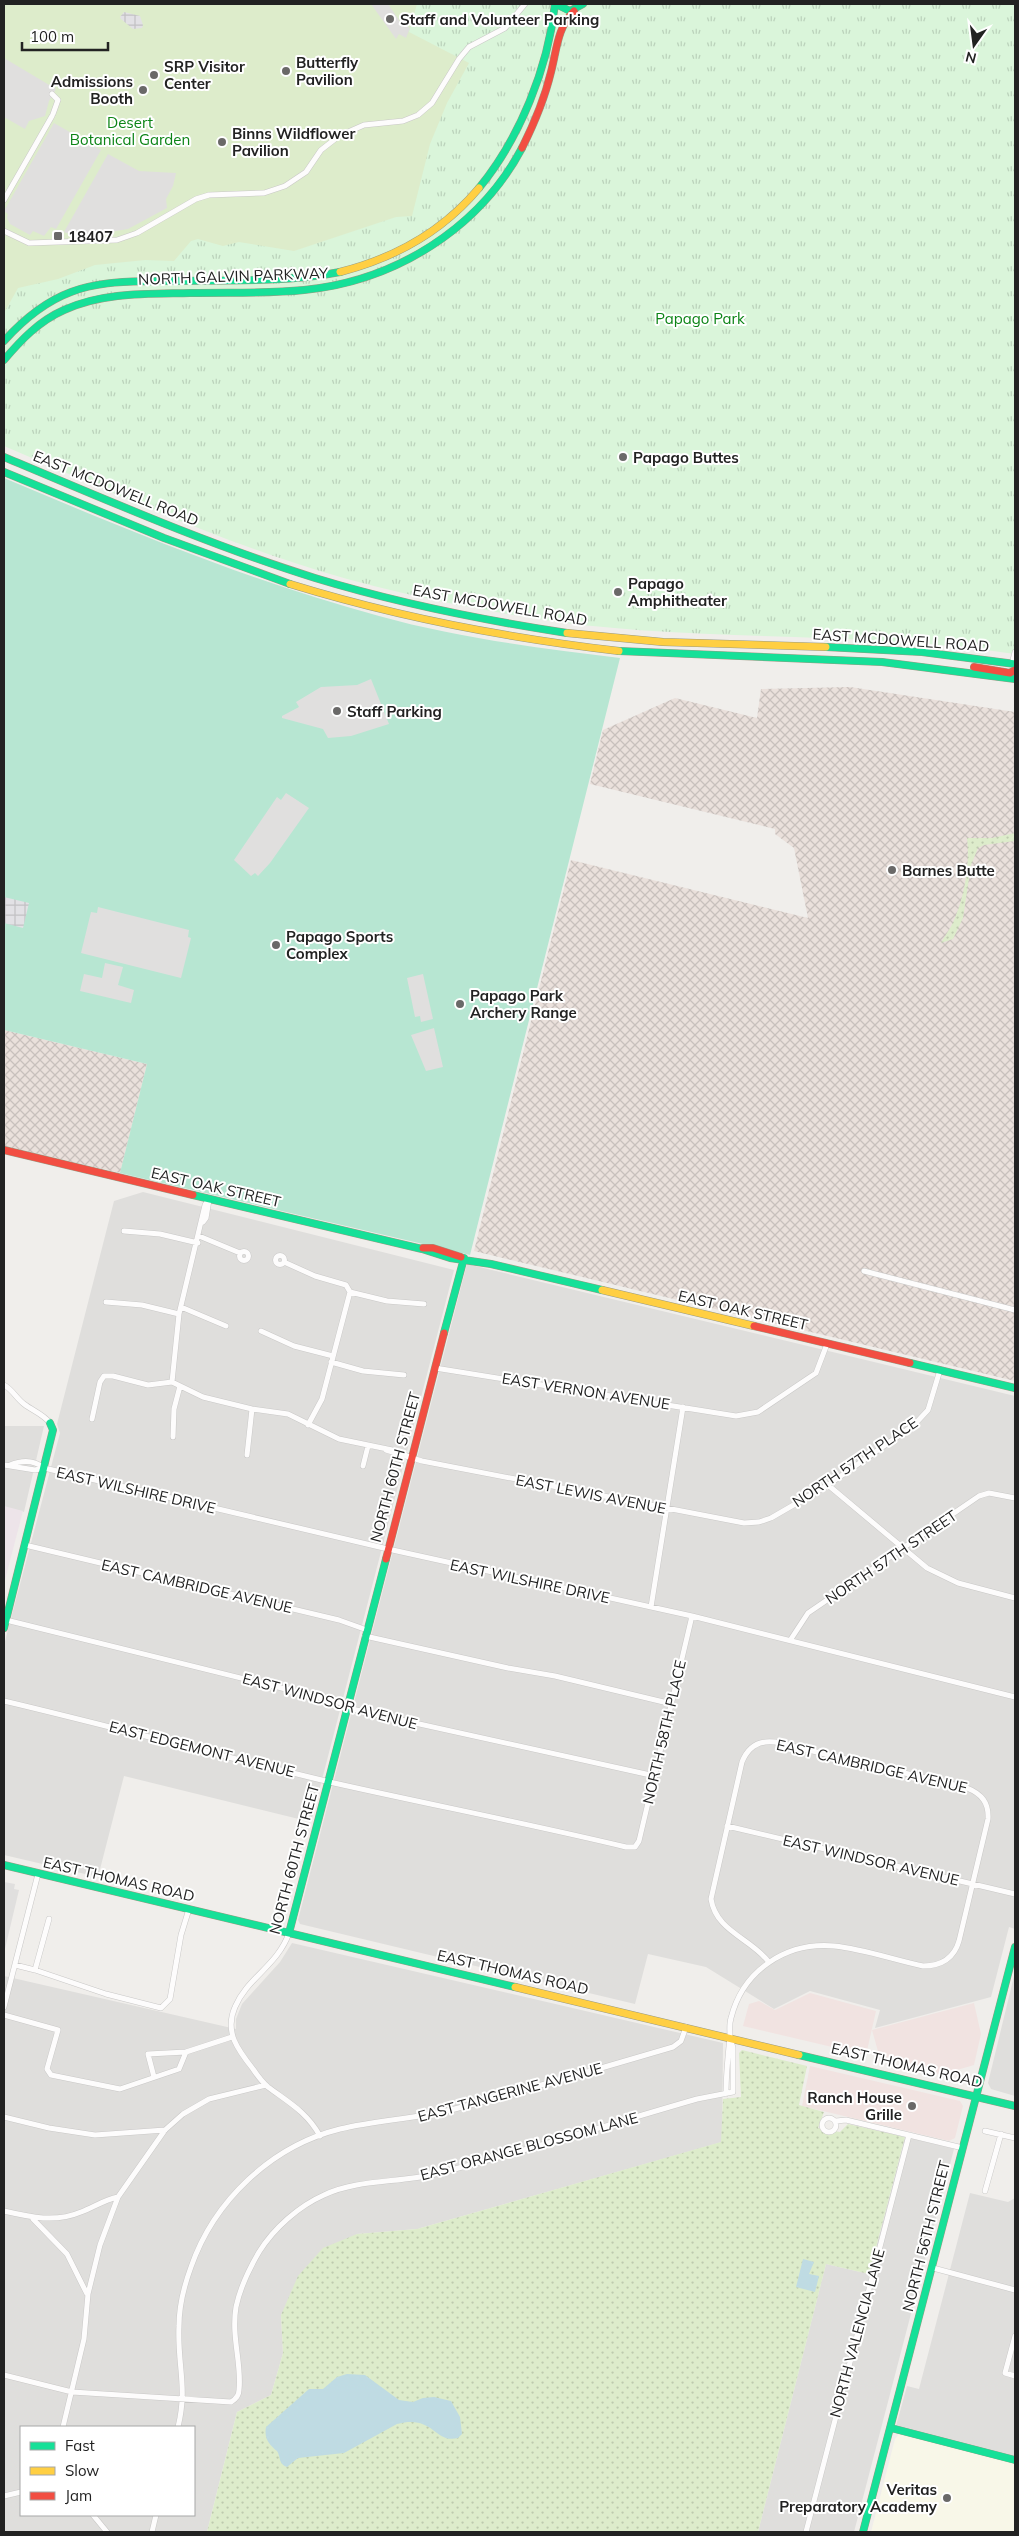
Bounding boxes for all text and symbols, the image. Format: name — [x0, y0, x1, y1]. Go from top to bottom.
place label: Staff and Volunteer Parking — [400, 10, 599, 29]
marker: Staff and Volunteer Parking — [384, 13, 396, 25]
scale bar — [22, 20, 109, 52]
north arrow — [949, 20, 999, 70]
text: 100 m — [30, 27, 74, 46]
text: N — [964, 48, 978, 68]
place label: Butterfly Pavilion — [296, 53, 359, 89]
place label: SRP Visitor Center — [164, 57, 245, 93]
marker: Butterfly Pavilion — [280, 65, 292, 77]
marker: SRP Visitor Center — [148, 69, 160, 81]
place label: Admissions Booth — [51, 72, 133, 108]
marker: Admissions Booth — [137, 84, 149, 96]
park label: Desert Botanical Garden — [70, 113, 190, 149]
place label: Binns Wildflower Pavilion — [232, 124, 355, 160]
marker: Binns Wildflower Pavilion — [216, 136, 228, 148]
place label: 18407 — [68, 227, 113, 246]
marker: 18407 — [52, 230, 64, 242]
street label: NORTH GALVIN PARKWAY — [138, 263, 329, 289]
park label: Papago Park — [655, 309, 745, 328]
street label: EAST MCDOWELL ROAD — [30, 446, 202, 530]
place label: Papago Buttes — [633, 448, 739, 467]
marker: Papago Buttes — [617, 451, 629, 463]
place label: Papago Amphitheater — [628, 574, 727, 610]
street label: EAST MCDOWELL ROAD — [411, 580, 589, 630]
marker: Papago Amphitheater — [612, 586, 624, 598]
street label: EAST MCDOWELL ROAD — [812, 624, 990, 656]
place label: Staff Parking — [347, 702, 442, 721]
marker: Staff Parking — [331, 705, 343, 717]
place label: Barnes Butte — [902, 861, 995, 880]
marker: Barnes Butte — [886, 864, 898, 876]
place label: Papago Sports Complex — [286, 927, 393, 963]
marker: Papago Sports Complex — [270, 939, 282, 951]
place label: Papago Park Archery Range — [470, 986, 577, 1022]
marker: Papago Park Archery Range — [454, 998, 466, 1010]
street label: EAST OAK STREET — [149, 1163, 283, 1211]
street label: EAST OAK STREET — [676, 1286, 810, 1334]
street label: EAST VERNON AVENUE — [501, 1368, 671, 1414]
street label: NORTH 60TH STREET — [366, 1390, 424, 1544]
street label: NORTH 57TH PLACE — [789, 1413, 922, 1511]
street label: EAST WILSHIRE DRIVE — [55, 1462, 218, 1518]
street label: EAST LEWIS AVENUE — [514, 1470, 668, 1518]
street label: NORTH 57TH STREET — [821, 1506, 961, 1608]
street label: EAST CAMBRIDGE AVENUE — [100, 1555, 294, 1617]
street label: EAST WILSHIRE DRIVE — [448, 1555, 612, 1607]
street label: NORTH 58TH PLACE — [638, 1658, 690, 1806]
street label: EAST WINDSOR AVENUE — [240, 1668, 420, 1734]
street label: EAST EDGEMONT AVENUE — [107, 1717, 297, 1781]
street label: EAST CAMBRIDGE AVENUE — [775, 1735, 969, 1797]
street label: NORTH 60TH STREET — [265, 1782, 323, 1936]
street label: EAST WINDSOR AVENUE — [781, 1830, 961, 1890]
street label: EAST THOMAS ROAD — [41, 1852, 197, 1906]
street label: EAST THOMAS ROAD — [435, 1945, 591, 1999]
street label: EAST THOMAS ROAD — [829, 2038, 985, 2092]
street label: EAST TANGERINE AVENUE — [416, 2058, 605, 2126]
place label: Ranch House Grille — [807, 2088, 902, 2124]
marker: Ranch House Grille — [906, 2100, 918, 2112]
street label: EAST ORANGE BLOSSOM LANE — [418, 2108, 640, 2184]
street label: NORTH 56TH STREET — [898, 2159, 954, 2313]
street label: NORTH VALENCIA LANE — [825, 2246, 889, 2420]
legend — [20, 2426, 195, 2516]
text: Fast — [65, 2436, 95, 2455]
text: Slow — [65, 2461, 99, 2480]
place label: Veritas Preparatory Academy — [779, 2480, 938, 2516]
text: Jam — [65, 2486, 92, 2505]
marker: Veritas Preparatory Academy — [941, 2492, 953, 2504]

